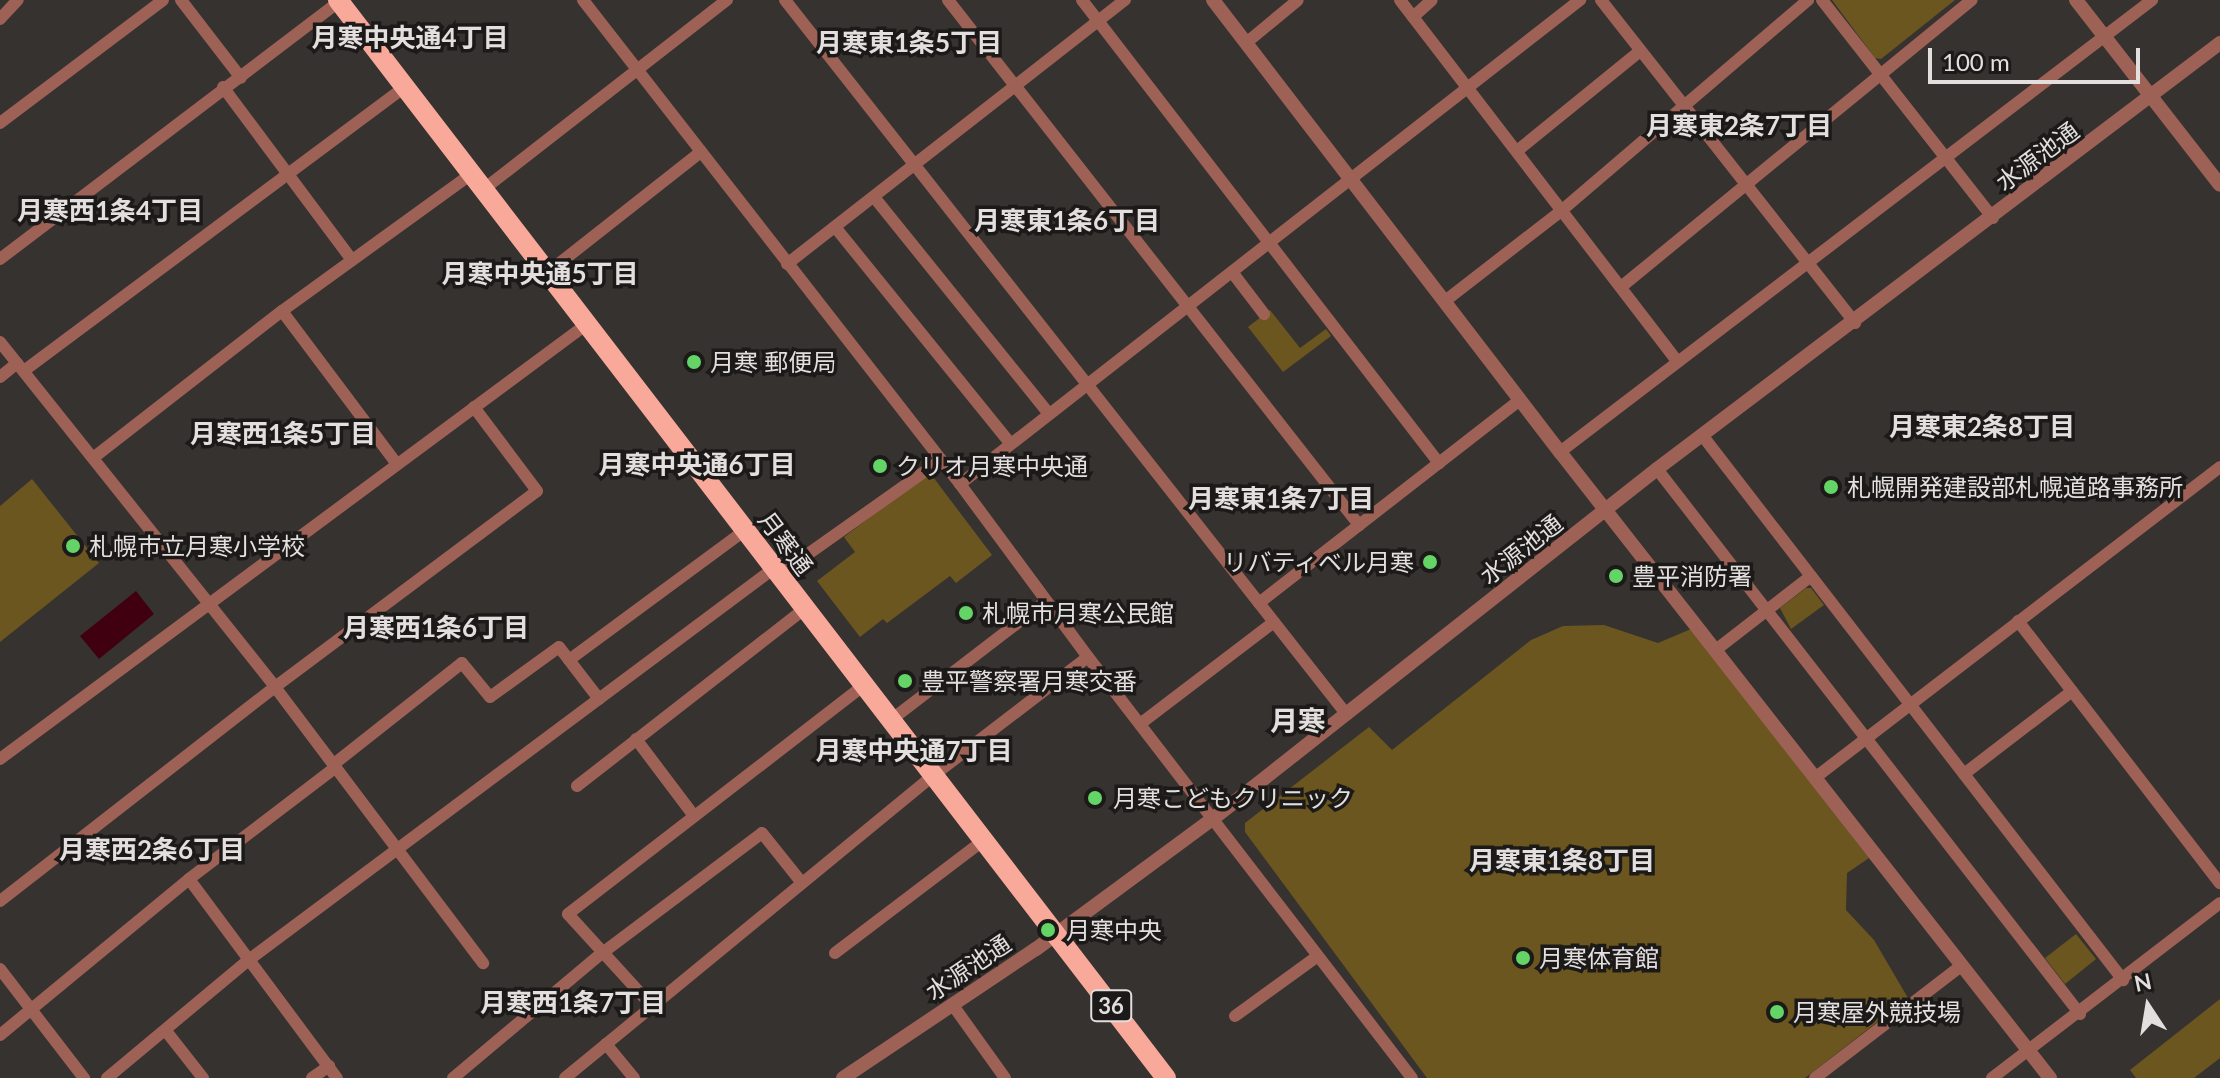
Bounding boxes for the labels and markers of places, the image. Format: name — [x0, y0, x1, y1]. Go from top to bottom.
place label: 月寒 郵便局 — [710, 348, 836, 376]
marker: 月寒 郵便局 — [685, 353, 703, 371]
place label: クリオ月寒中央通 — [896, 452, 1088, 480]
marker: クリオ月寒中央通 — [871, 457, 889, 475]
place label: 札幌開発建設部札幌道路事務所 — [1847, 473, 2183, 501]
marker: 札幌開発建設部札幌道路事務所 — [1822, 478, 1840, 496]
place label: 札幌市立月寒小学校 — [89, 532, 305, 560]
marker: 札幌市立月寒小学校 — [64, 537, 82, 555]
place label: リバティベル月寒 — [1222, 548, 1414, 576]
marker: リバティベル月寒 — [1421, 553, 1439, 571]
place label: 豊平消防署 — [1632, 562, 1752, 590]
marker: 豊平消防署 — [1607, 567, 1625, 585]
place label: 札幌市月寒公民館 — [982, 599, 1174, 627]
marker: 札幌市月寒公民館 — [957, 604, 975, 622]
place label: 豊平警察署月寒交番 — [921, 667, 1137, 695]
marker: 豊平警察署月寒交番 — [896, 672, 914, 690]
place label: 月寒こどもクリニック — [1113, 784, 1353, 812]
marker: 月寒こどもクリニック — [1084, 787, 1106, 809]
place label: 月寒中央 — [1066, 916, 1162, 944]
marker: 月寒中央 — [1037, 919, 1059, 941]
place label: 月寒体育館 — [1539, 944, 1659, 972]
marker: 月寒体育館 — [1514, 949, 1532, 967]
place label: 月寒屋外競技場 — [1793, 998, 1961, 1026]
marker: 月寒屋外競技場 — [1768, 1003, 1786, 1021]

